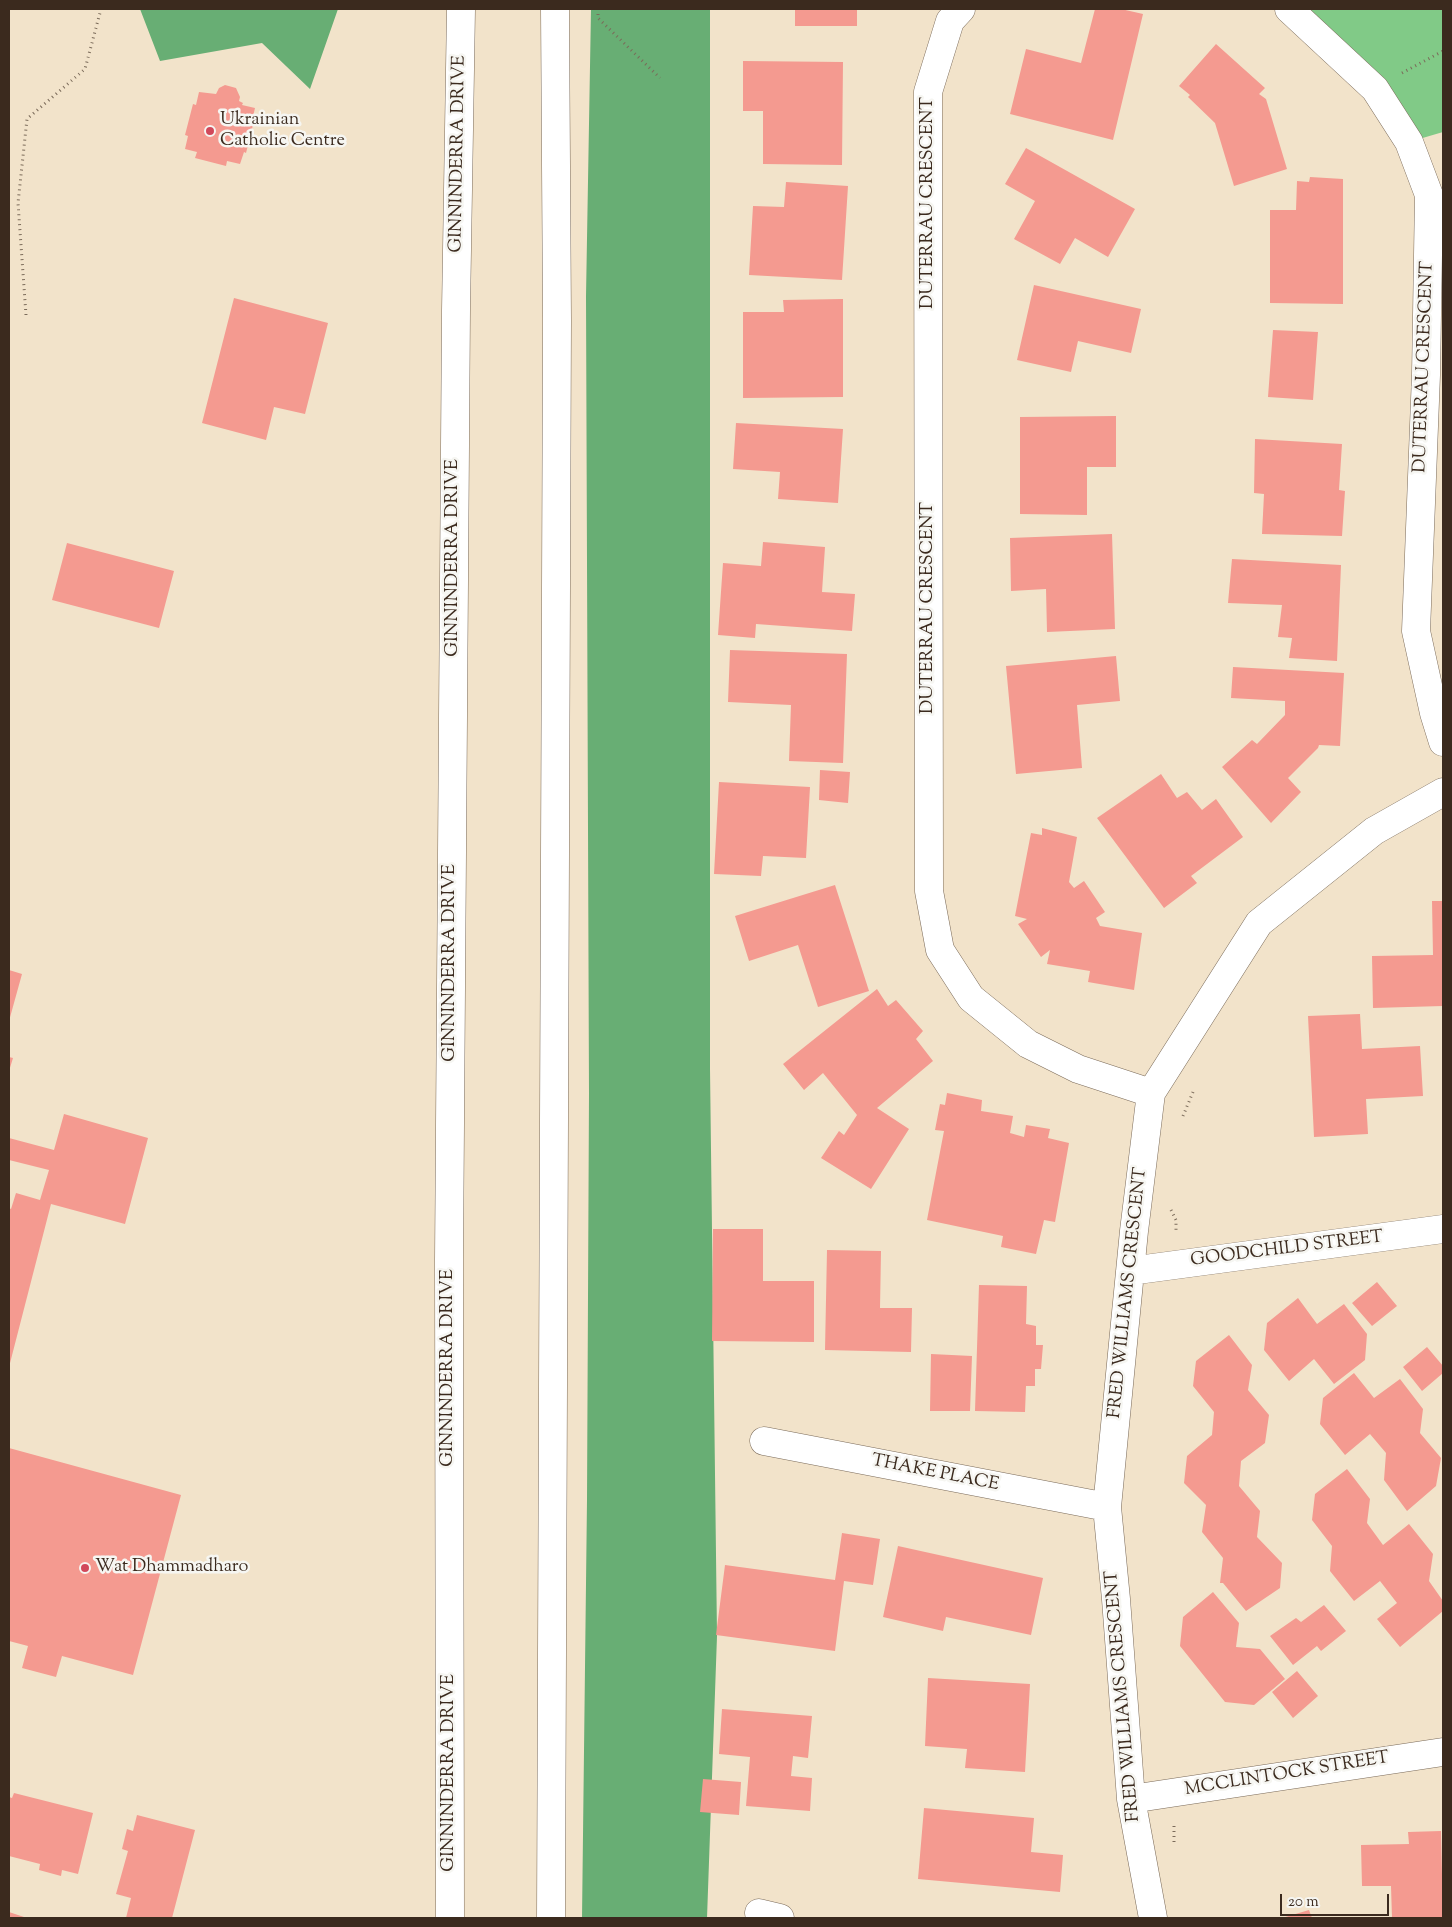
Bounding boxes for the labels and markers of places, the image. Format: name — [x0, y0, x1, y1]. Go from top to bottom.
place label: Ukrainian Catholic Centre — [220, 110, 345, 152]
marker: Ukrainian Catholic Centre — [204, 125, 216, 137]
place label: Wat Dhammadharo — [95, 1557, 248, 1579]
marker: Wat Dhammadharo — [79, 1562, 91, 1574]

